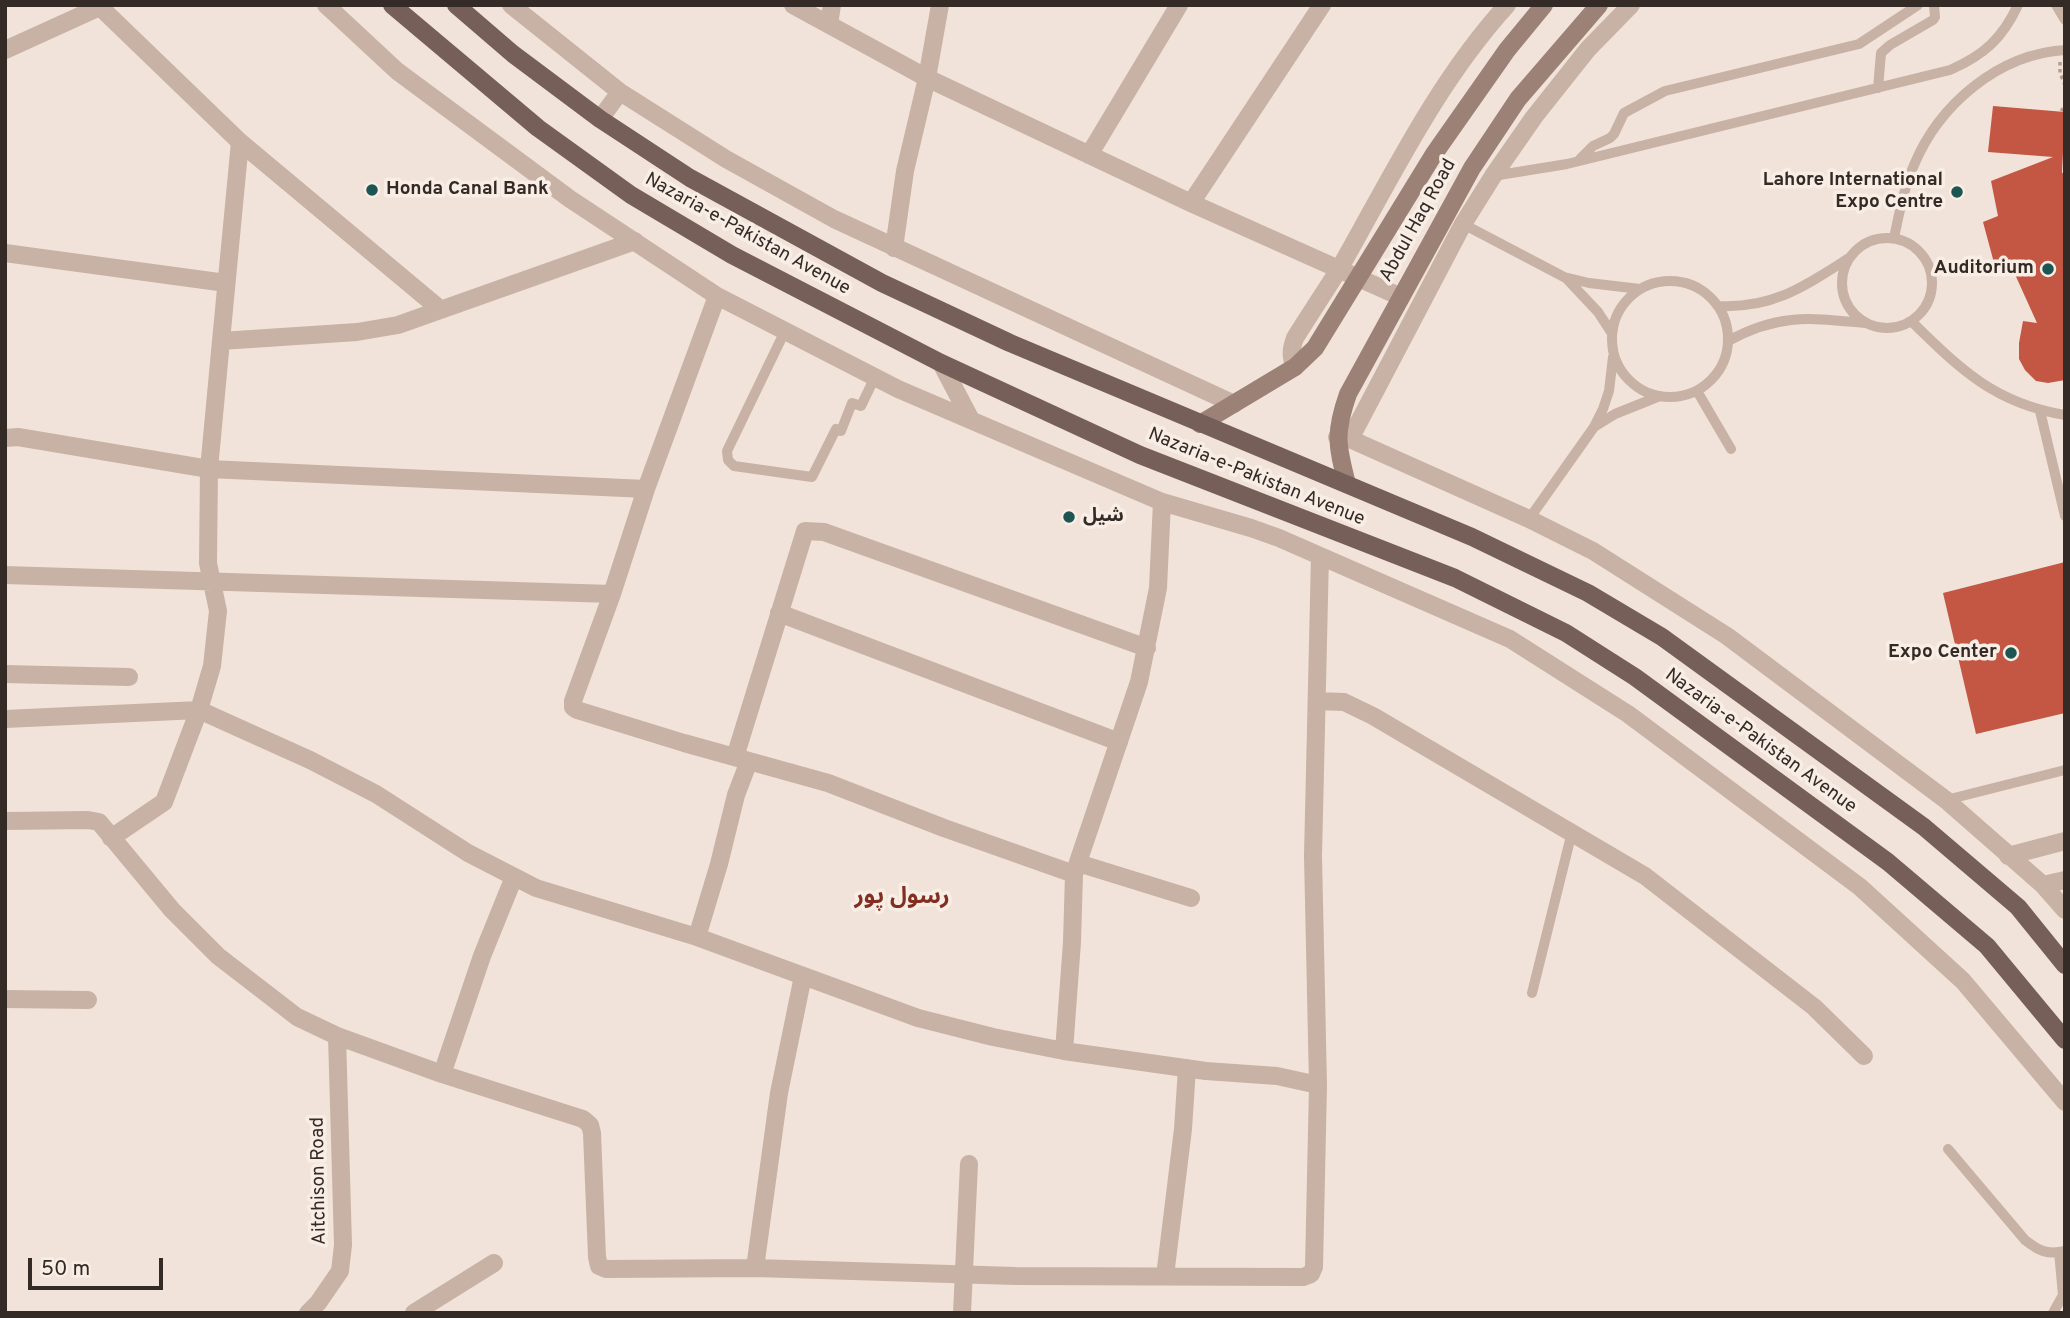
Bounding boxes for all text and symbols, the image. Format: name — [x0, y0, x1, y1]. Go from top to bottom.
street label: Abdul Haq Road — [1376, 156, 1462, 286]
street label: Nazaria-e-Pakistan Avenue — [640, 169, 854, 301]
place label: Lahore International Expo Centre — [1763, 170, 1943, 214]
place label: Honda Canal Bank — [386, 179, 549, 201]
marker: Honda Canal Bank — [364, 182, 380, 198]
marker: Lahore International Expo Centre — [1949, 184, 1965, 200]
place label: Auditorium — [1934, 258, 2034, 280]
marker: Auditorium — [2040, 261, 2056, 277]
street label: Nazaria-e-Pakistan Avenue — [1144, 424, 1368, 532]
place label: شیل — [1083, 506, 1124, 528]
marker: شیل — [1061, 509, 1077, 525]
place label: Expo Center — [1888, 642, 1997, 664]
marker: Expo Center — [2003, 645, 2019, 661]
street label: Nazaria-e-Pakistan Avenue — [1660, 665, 1860, 819]
district label: رسول پور — [854, 884, 950, 912]
street label: Aitchison Road — [307, 1117, 333, 1245]
scale bar — [32, 1244, 166, 1288]
text: 50 m — [41, 1256, 90, 1283]

